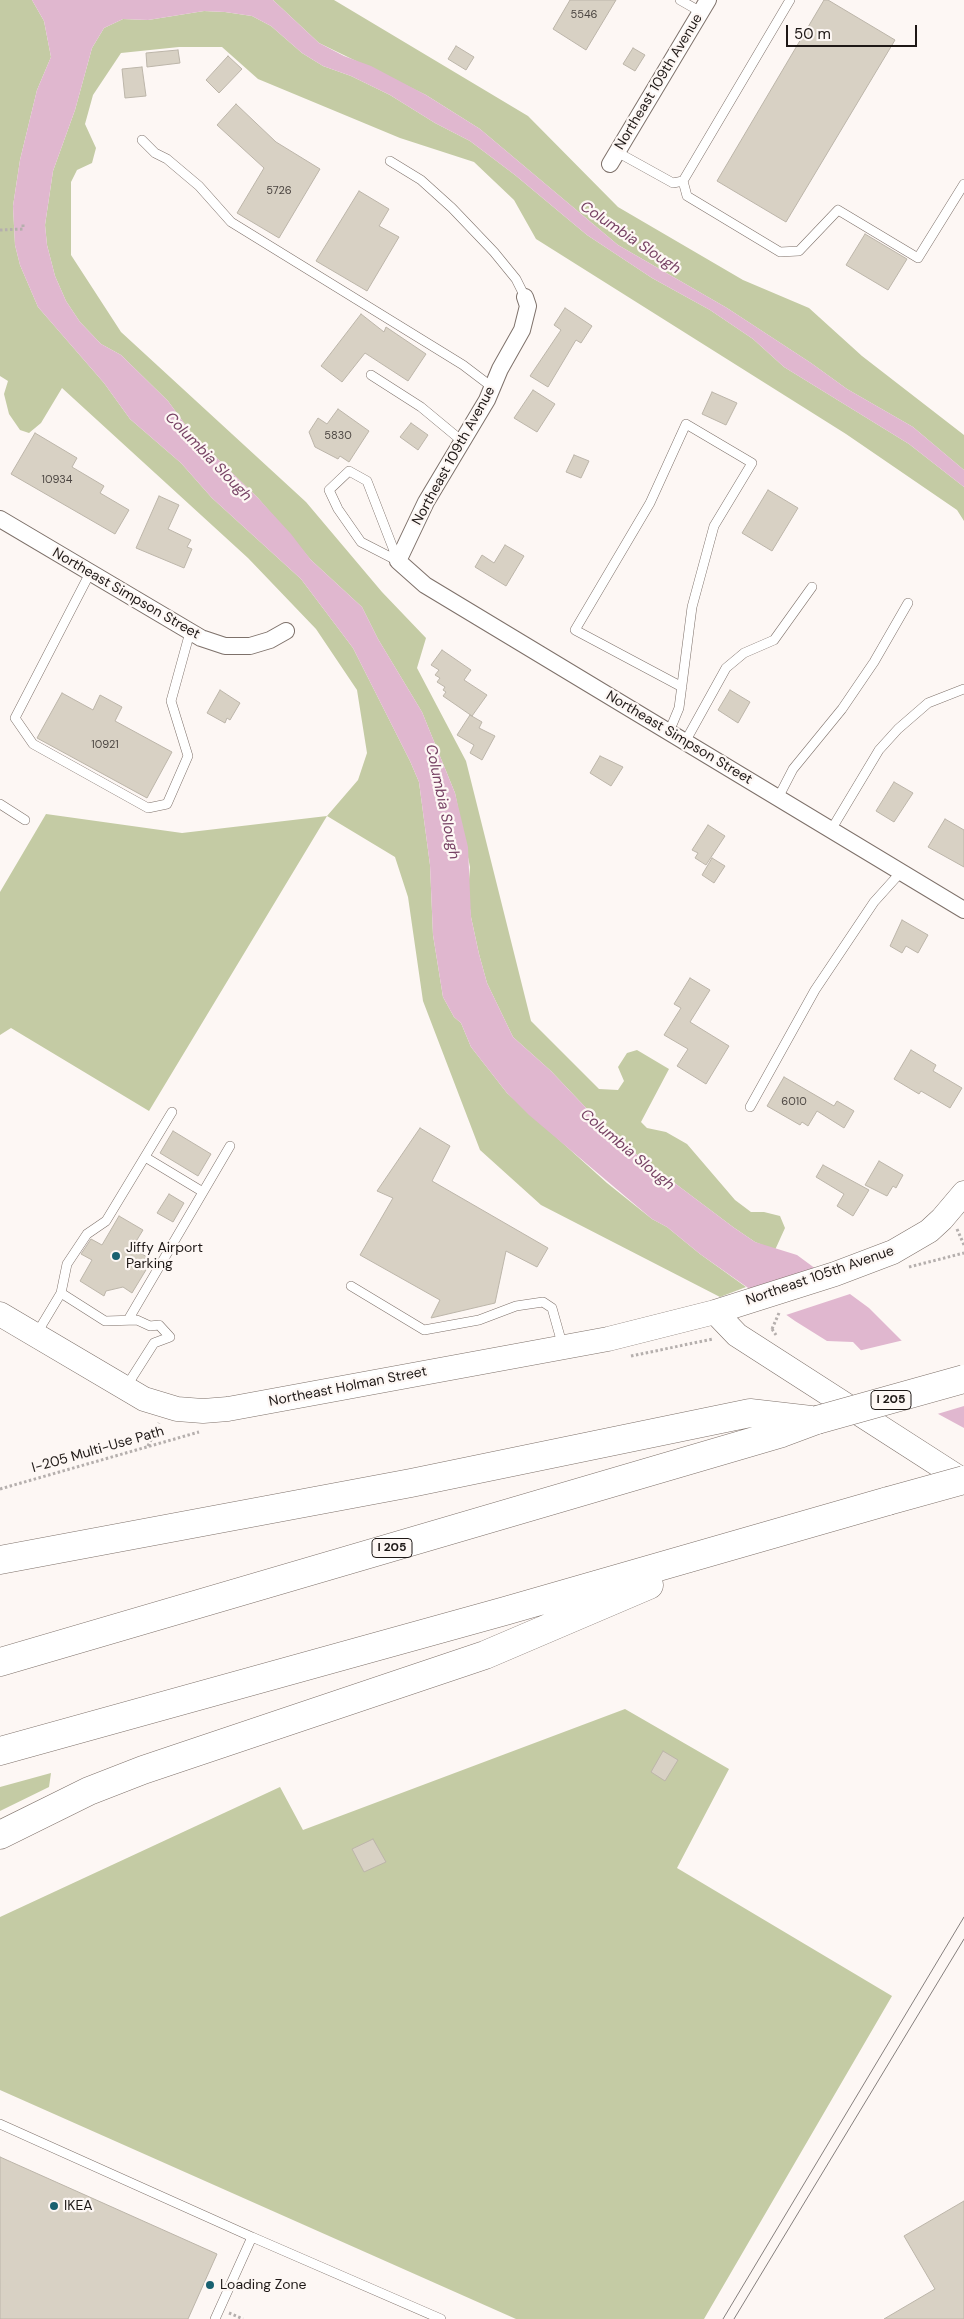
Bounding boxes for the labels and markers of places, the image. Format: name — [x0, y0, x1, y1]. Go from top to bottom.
place label: Jiffy Airport Parking — [126, 1240, 203, 1272]
marker: Jiffy Airport Parking — [110, 1250, 122, 1262]
place label: IKEA — [64, 2198, 93, 2214]
marker: IKEA — [48, 2200, 60, 2212]
place label: Loading Zone — [220, 2277, 307, 2293]
marker: Loading Zone — [204, 2279, 216, 2291]

